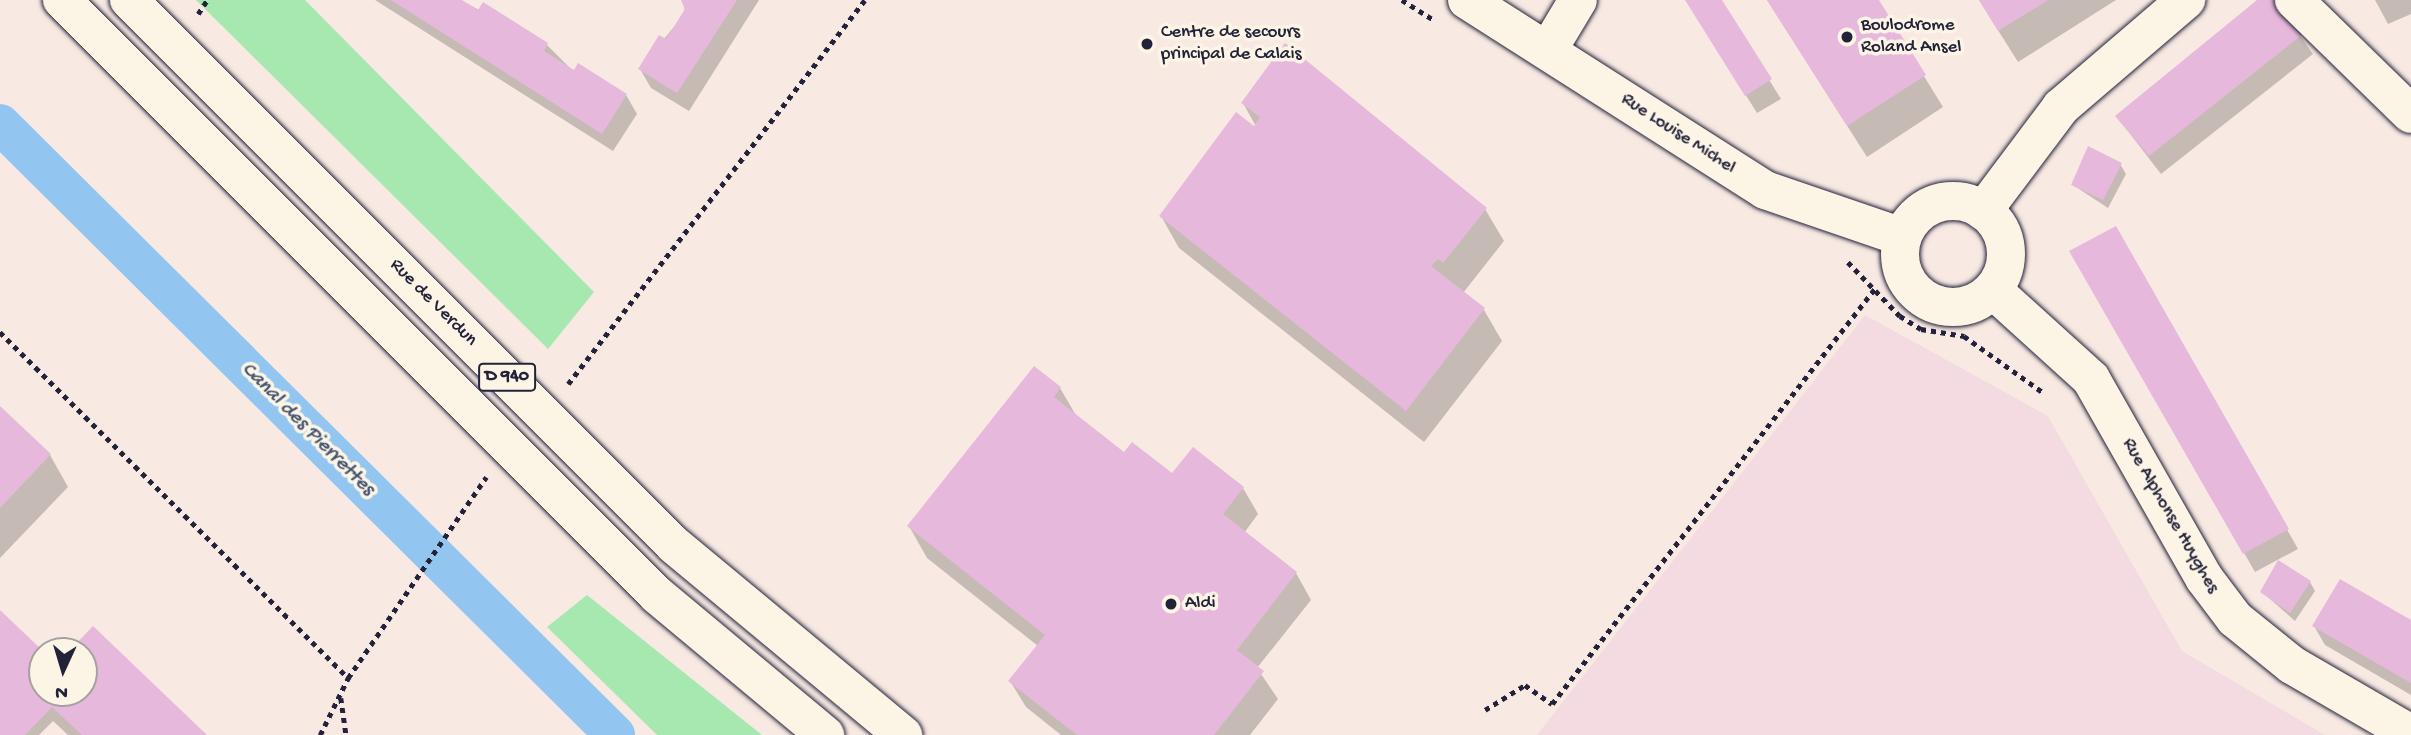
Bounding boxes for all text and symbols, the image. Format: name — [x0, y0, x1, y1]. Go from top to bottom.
place label: Boulodrome Roland Ansel — [1861, 15, 1961, 59]
place label: Centre de secours principal de Calais — [1161, 22, 1302, 66]
marker: Boulodrome Roland Ansel — [1839, 29, 1855, 45]
marker: Centre de secours principal de Calais — [1139, 36, 1155, 52]
street label: Rue Louise Michel — [1616, 88, 1740, 180]
street label: Rue de Verdun — [384, 254, 482, 352]
water label: Canal des Pierrettes — [235, 358, 379, 502]
road number: D 940 — [477, 362, 537, 391]
street label: Rue Alphonse Huyghes — [2116, 434, 2224, 598]
place label: Aldi — [1185, 593, 1216, 615]
marker: Aldi — [1163, 596, 1179, 612]
north arrow — [28, 637, 98, 707]
text: N — [55, 680, 69, 703]

